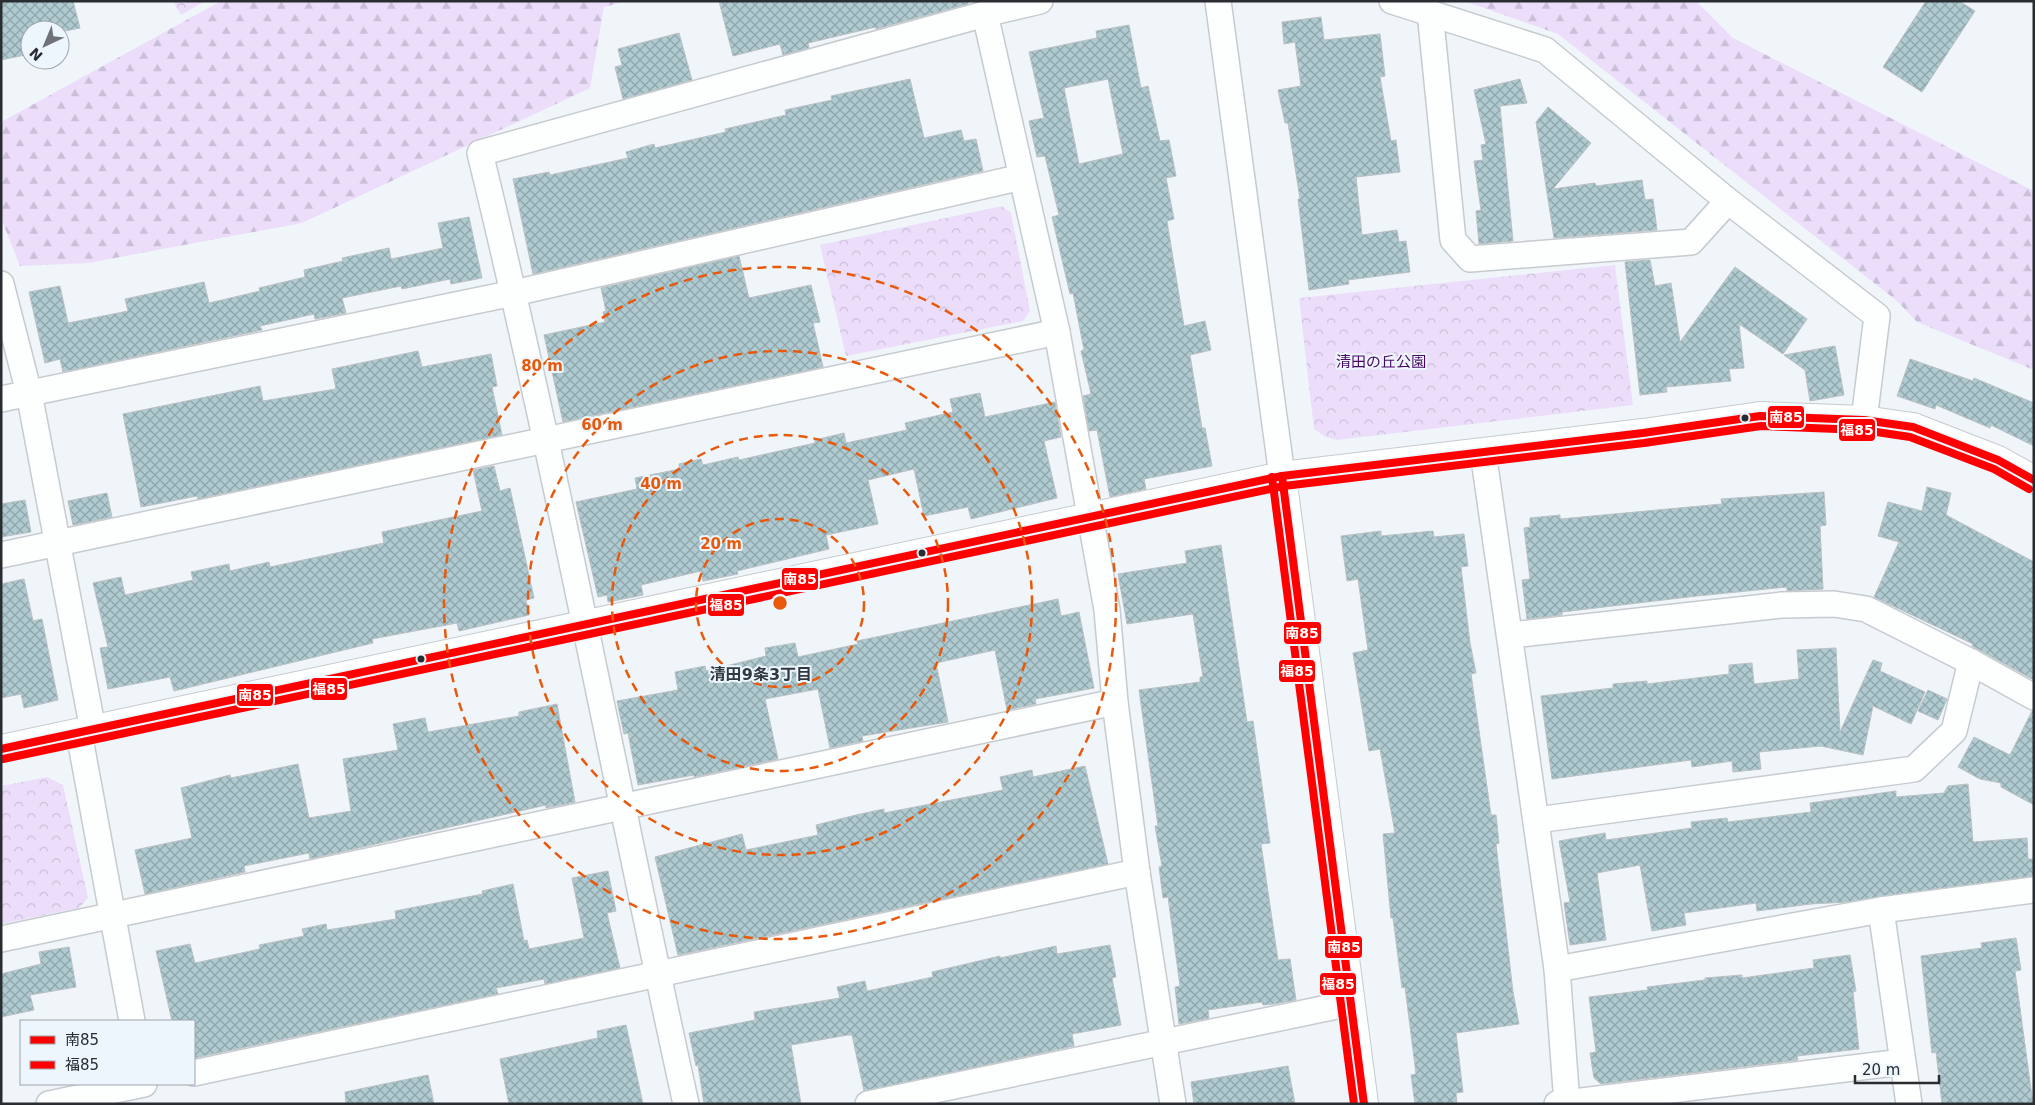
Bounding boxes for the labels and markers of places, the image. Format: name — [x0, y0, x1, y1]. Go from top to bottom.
unlabelled marker — [1740, 413, 1750, 423]
unlabelled marker — [917, 548, 927, 558]
centre of rings — [771, 594, 789, 612]
unlabelled marker — [416, 654, 426, 664]

